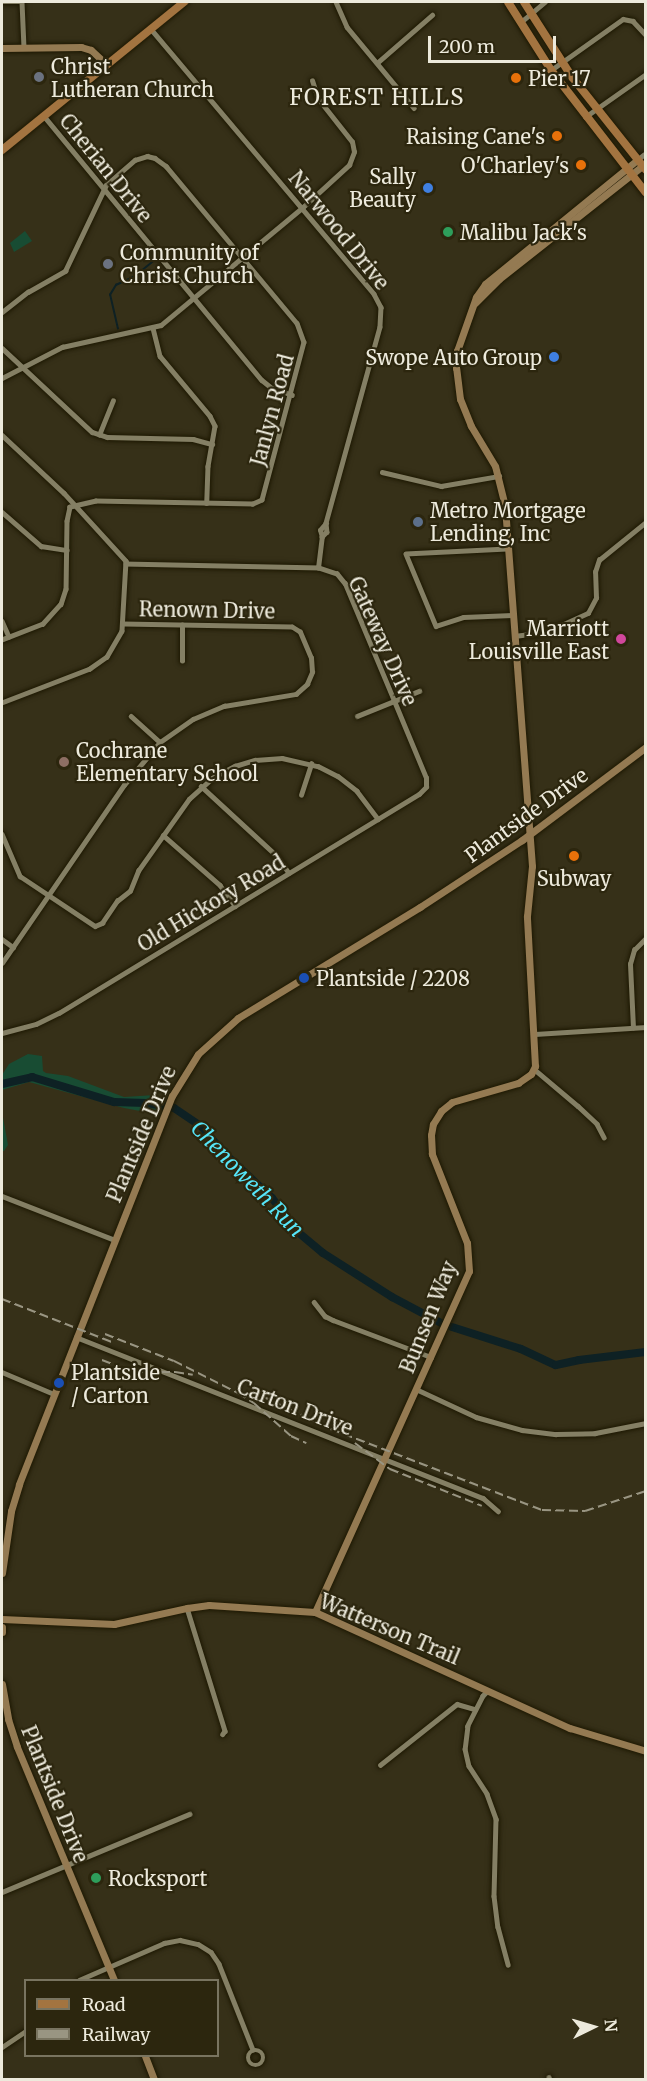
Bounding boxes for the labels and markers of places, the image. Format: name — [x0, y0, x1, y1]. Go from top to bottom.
place label: Christ Lutheran Church — [51, 54, 214, 101]
place label: Pier 17 — [528, 66, 591, 90]
marker: Christ Lutheran Church — [32, 70, 46, 84]
marker: Pier 17 — [509, 71, 523, 85]
place label: Raising Cane's — [406, 124, 545, 148]
marker: Raising Cane's — [550, 129, 564, 143]
place label: O'Charley's — [461, 153, 569, 177]
marker: O'Charley's — [574, 158, 588, 172]
place label: Sally Beauty — [349, 164, 416, 211]
marker: Sally Beauty — [421, 181, 435, 195]
place label: Malibu Jack's — [460, 220, 587, 244]
marker: Malibu Jack's — [441, 225, 455, 239]
place label: Community of Christ Church — [120, 240, 259, 287]
marker: Community of Christ Church — [101, 257, 115, 271]
place label: Swope Auto Group — [365, 345, 542, 369]
marker: Swope Auto Group — [547, 350, 561, 364]
place label: Metro Mortgage Lending, Inc — [430, 498, 586, 545]
marker: Metro Mortgage Lending, Inc — [411, 515, 425, 529]
place label: Marriott Louisville East — [469, 616, 609, 663]
marker: Marriott Louisville East — [614, 632, 628, 646]
place label: Cochrane Elementary School — [76, 738, 258, 785]
marker: Cochrane Elementary School — [57, 755, 71, 769]
marker: Subway — [567, 849, 581, 863]
place label: Subway — [537, 866, 611, 890]
place label: Plantside / 2208 — [316, 966, 470, 990]
marker: Plantside / 2208 — [297, 971, 311, 985]
place label: Plantside / Carton — [71, 1360, 160, 1407]
marker: Plantside / Carton — [52, 1376, 66, 1390]
place label: Rocksport — [108, 1866, 207, 1890]
marker: Rocksport — [89, 1871, 103, 1885]

